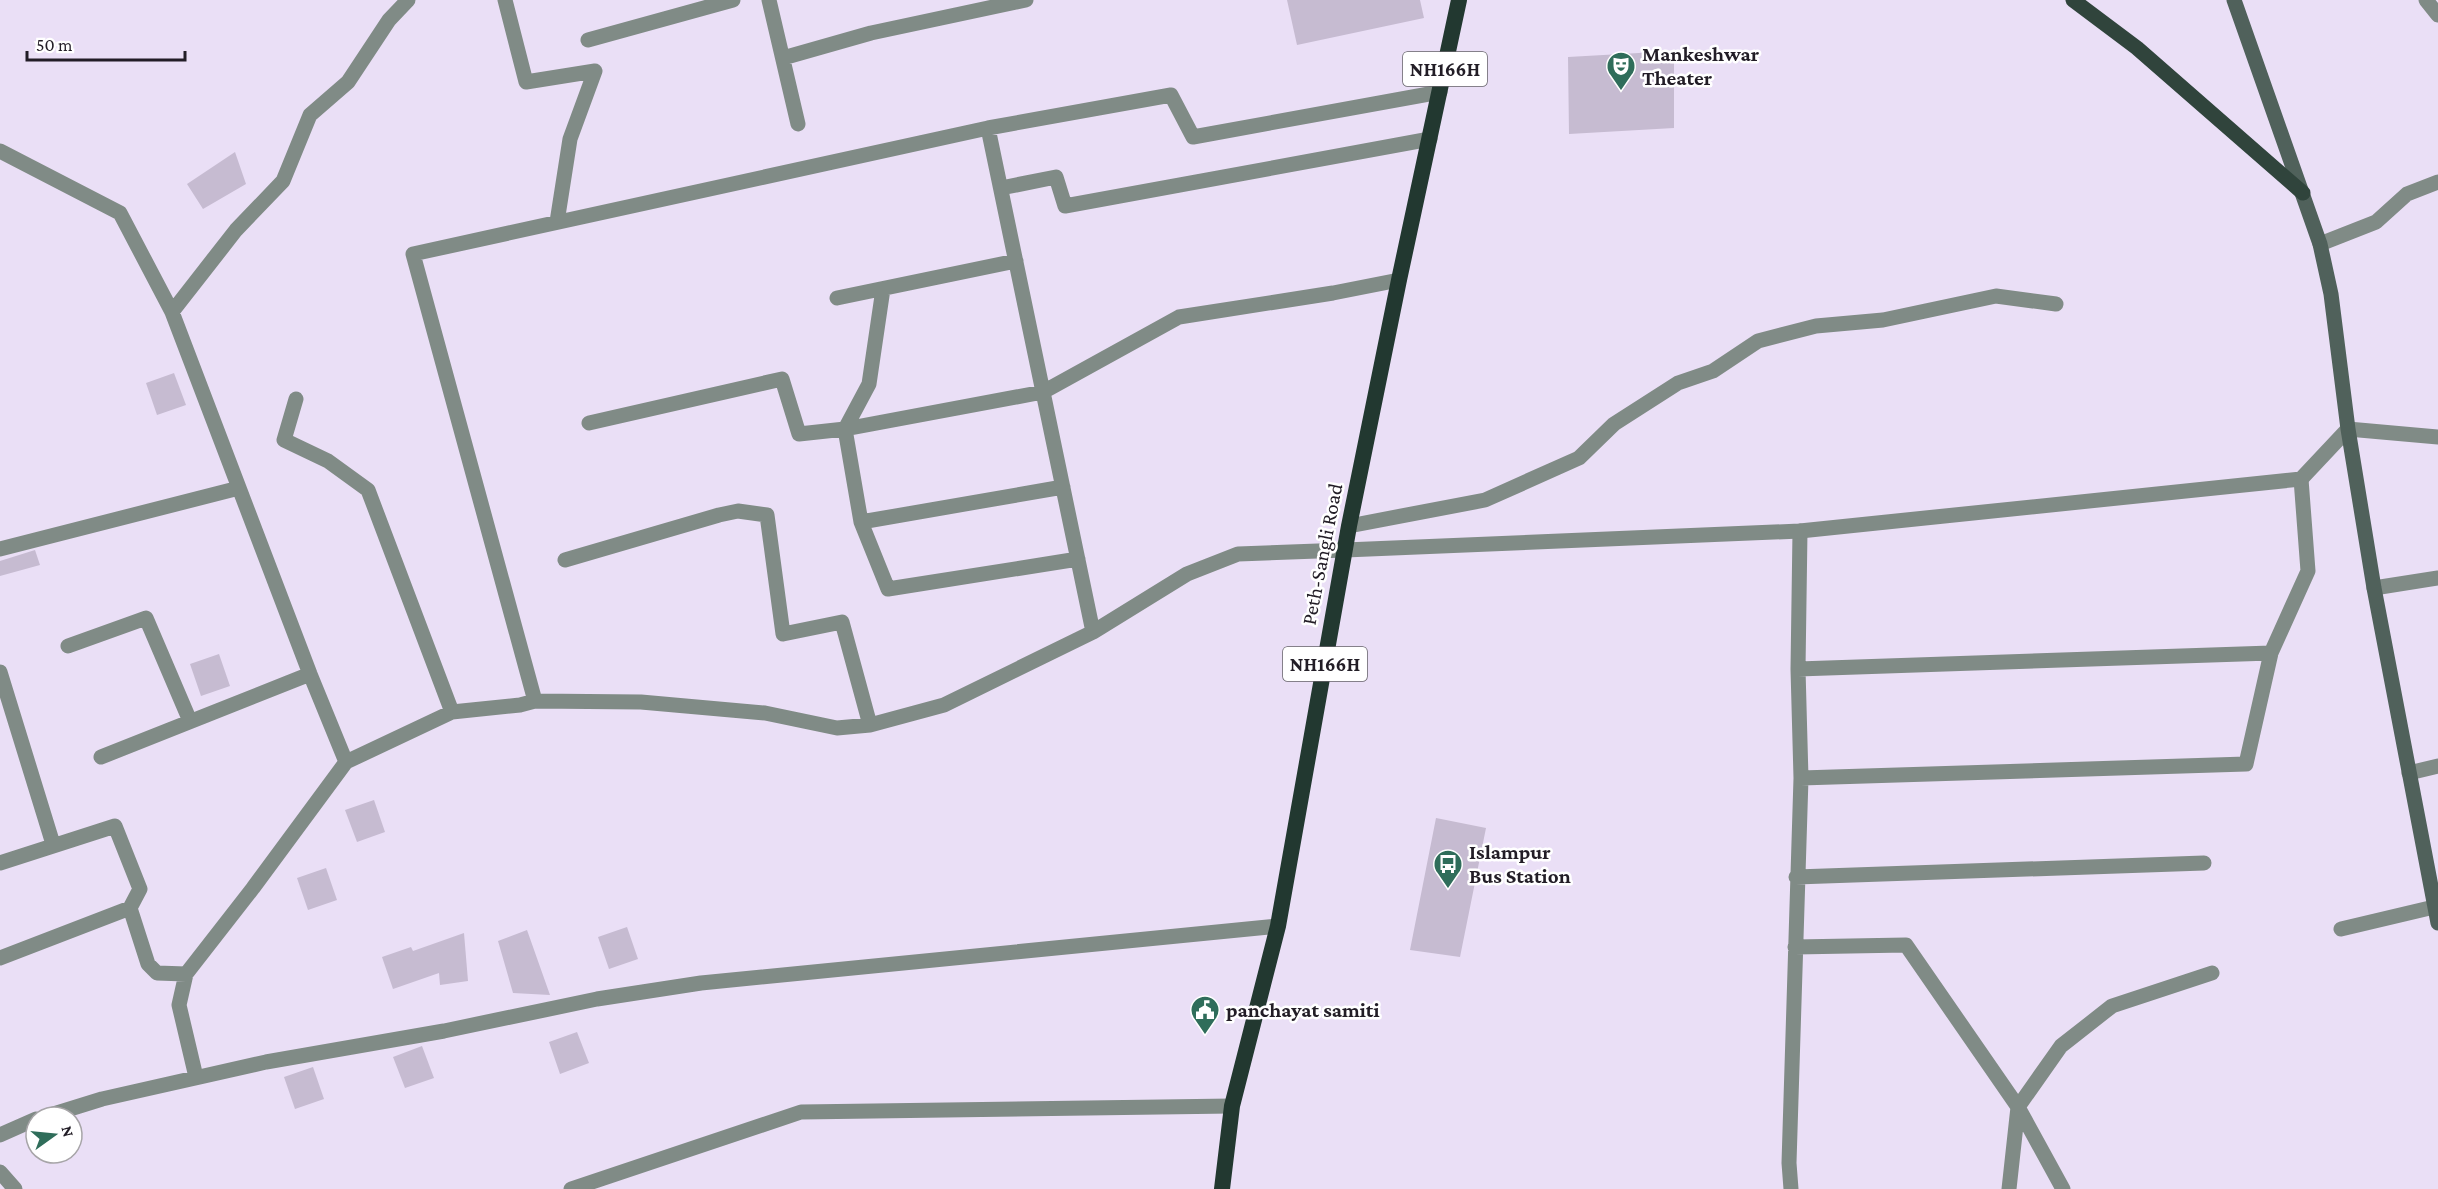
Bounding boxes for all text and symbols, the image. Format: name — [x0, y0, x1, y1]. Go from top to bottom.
scale bar — [27, 24, 184, 62]
text: 50 m — [36, 35, 73, 55]
place label: Mankeshwar Theater — [1642, 42, 1760, 90]
theatre icon: Mankeshwar Theater — [1605, 50, 1637, 92]
road number: NH166H — [1403, 52, 1487, 86]
street label: Peth-Sangli Road — [1297, 481, 1347, 627]
road number: NH166H — [1283, 647, 1367, 681]
place label: Islampur Bus Station — [1469, 840, 1571, 888]
bus stop icon: Islampur Bus Station — [1432, 848, 1464, 890]
public building icon: panchayat samiti — [1189, 994, 1221, 1036]
place label: panchayat samiti — [1226, 998, 1380, 1022]
north arrow — [24, 1105, 84, 1165]
text: N — [58, 1124, 78, 1139]

